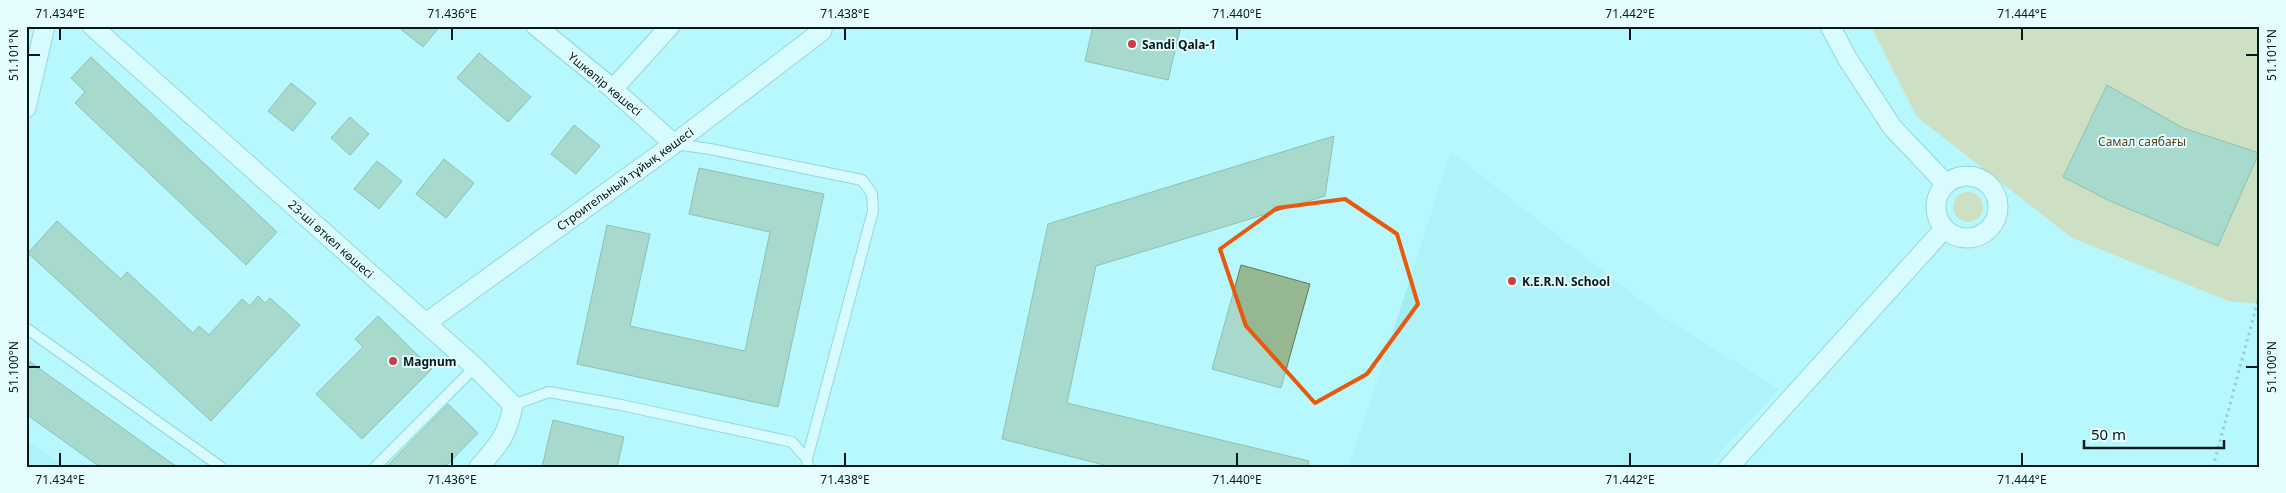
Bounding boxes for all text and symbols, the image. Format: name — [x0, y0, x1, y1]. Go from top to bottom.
text: 71.434°E — [35, 5, 85, 22]
text: 71.436°E — [427, 5, 477, 22]
text: 71.438°E — [820, 5, 870, 22]
text: 71.440°E — [1212, 5, 1262, 22]
text: 71.442°E — [1605, 5, 1655, 22]
text: 71.444°E — [1997, 5, 2047, 22]
text: 51.101°N — [5, 29, 22, 81]
text: 51.101°N — [2263, 29, 2280, 81]
place label: Sandi Qala-1 — [1142, 36, 1216, 53]
marker: Sandi Qala-1 — [1126, 38, 1138, 50]
street label: Үшкөпір көшесі — [565, 48, 645, 120]
street label: Строительный тұйық көшесі — [553, 123, 697, 235]
park label: Самал саябағы — [2098, 133, 2186, 150]
street label: 23-ші өткел көшесі — [284, 196, 378, 282]
place label: K.E.R.N. School — [1522, 273, 1610, 290]
marker: K.E.R.N. School — [1506, 275, 1518, 287]
text: 51.100°N — [5, 341, 22, 393]
text: 51.100°N — [2263, 341, 2280, 393]
place label: Magnum — [403, 353, 456, 370]
marker: Magnum — [387, 355, 399, 367]
scale bar — [2084, 418, 2224, 450]
text: 50 m — [2091, 424, 2126, 444]
text: 71.434°E — [35, 471, 85, 488]
text: 71.436°E — [427, 471, 477, 488]
text: 71.438°E — [820, 471, 870, 488]
text: 71.440°E — [1212, 471, 1262, 488]
text: 71.442°E — [1605, 471, 1655, 488]
text: 71.444°E — [1997, 471, 2047, 488]

